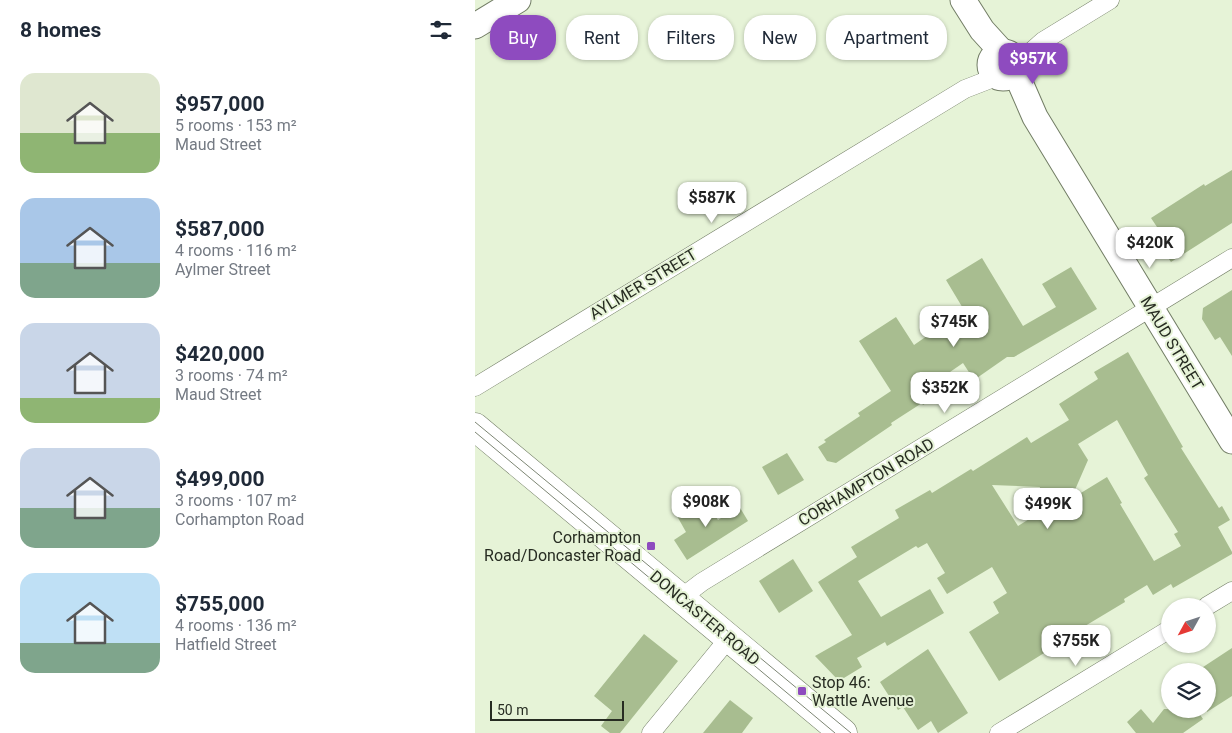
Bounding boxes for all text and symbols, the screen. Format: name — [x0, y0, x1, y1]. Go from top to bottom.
chip: Buy — [490, 15, 556, 60]
chip: Rent — [566, 15, 638, 60]
chip: Filters — [648, 15, 734, 60]
chip: New — [744, 15, 816, 60]
chip: Apartment — [826, 15, 947, 60]
icon: filters — [427, 16, 455, 44]
text: 8 homes — [20, 18, 101, 42]
pin: $957K — [998, 42, 1068, 85]
text: $957K — [1010, 49, 1056, 68]
text: $957,000 — [175, 92, 265, 116]
icon: home — [60, 93, 120, 153]
text: 5 rooms · 153 m² — [175, 116, 297, 135]
text: Maud Street — [175, 135, 262, 154]
pin: $587K — [677, 182, 747, 224]
text: $587K — [689, 188, 735, 207]
text: $587,000 — [175, 217, 265, 241]
icon: home — [60, 218, 120, 278]
pin: $420K — [1115, 226, 1185, 269]
text: $420K — [1127, 233, 1173, 252]
text: 4 rooms · 116 m² — [175, 241, 297, 260]
street label: AYLMER STREET — [586, 244, 700, 323]
text: Aylmer Street — [175, 260, 271, 279]
street label: MAUD STREET — [1137, 293, 1208, 394]
pin: $745K — [919, 306, 989, 348]
text: $745K — [931, 312, 977, 331]
text: $420,000 — [175, 342, 265, 366]
icon: home — [60, 343, 120, 403]
text: 3 rooms · 74 m² — [175, 366, 288, 385]
pin: $352K — [910, 372, 980, 414]
text: $352K — [922, 378, 968, 397]
text: Maud Street — [175, 385, 262, 404]
street label: CORHAMPTON ROAD — [795, 434, 937, 530]
text: $499,000 — [175, 467, 265, 491]
icon: home — [60, 468, 120, 528]
pin: $908K — [671, 486, 741, 528]
pin: $499K — [1013, 488, 1083, 530]
text: 3 rooms · 107 m² — [175, 491, 297, 510]
text: $908K — [683, 492, 729, 511]
text: $499K — [1025, 494, 1071, 513]
text: Corhampton Road — [175, 510, 304, 529]
place label: Corhampton Road/Doncaster Road — [484, 528, 641, 565]
marker: Corhampton Road/Doncaster Road — [645, 540, 657, 552]
street label: DONCASTER ROAD — [646, 567, 764, 669]
text: $755,000 — [175, 592, 265, 616]
icon: home — [60, 593, 120, 653]
north arrow — [1161, 598, 1216, 652]
map controls — [1161, 598, 1216, 718]
text: 4 rooms · 136 m² — [175, 616, 297, 635]
pin: $755K — [1041, 624, 1111, 667]
text: $755K — [1053, 631, 1099, 650]
text: Hatfield Street — [175, 635, 277, 654]
button: layers — [1161, 663, 1216, 718]
place label: Stop 46: Wattle Avenue — [812, 673, 914, 710]
marker: Stop 46: Wattle Avenue — [796, 685, 808, 697]
scale bar — [490, 698, 624, 721]
text: 50 m — [497, 702, 529, 718]

